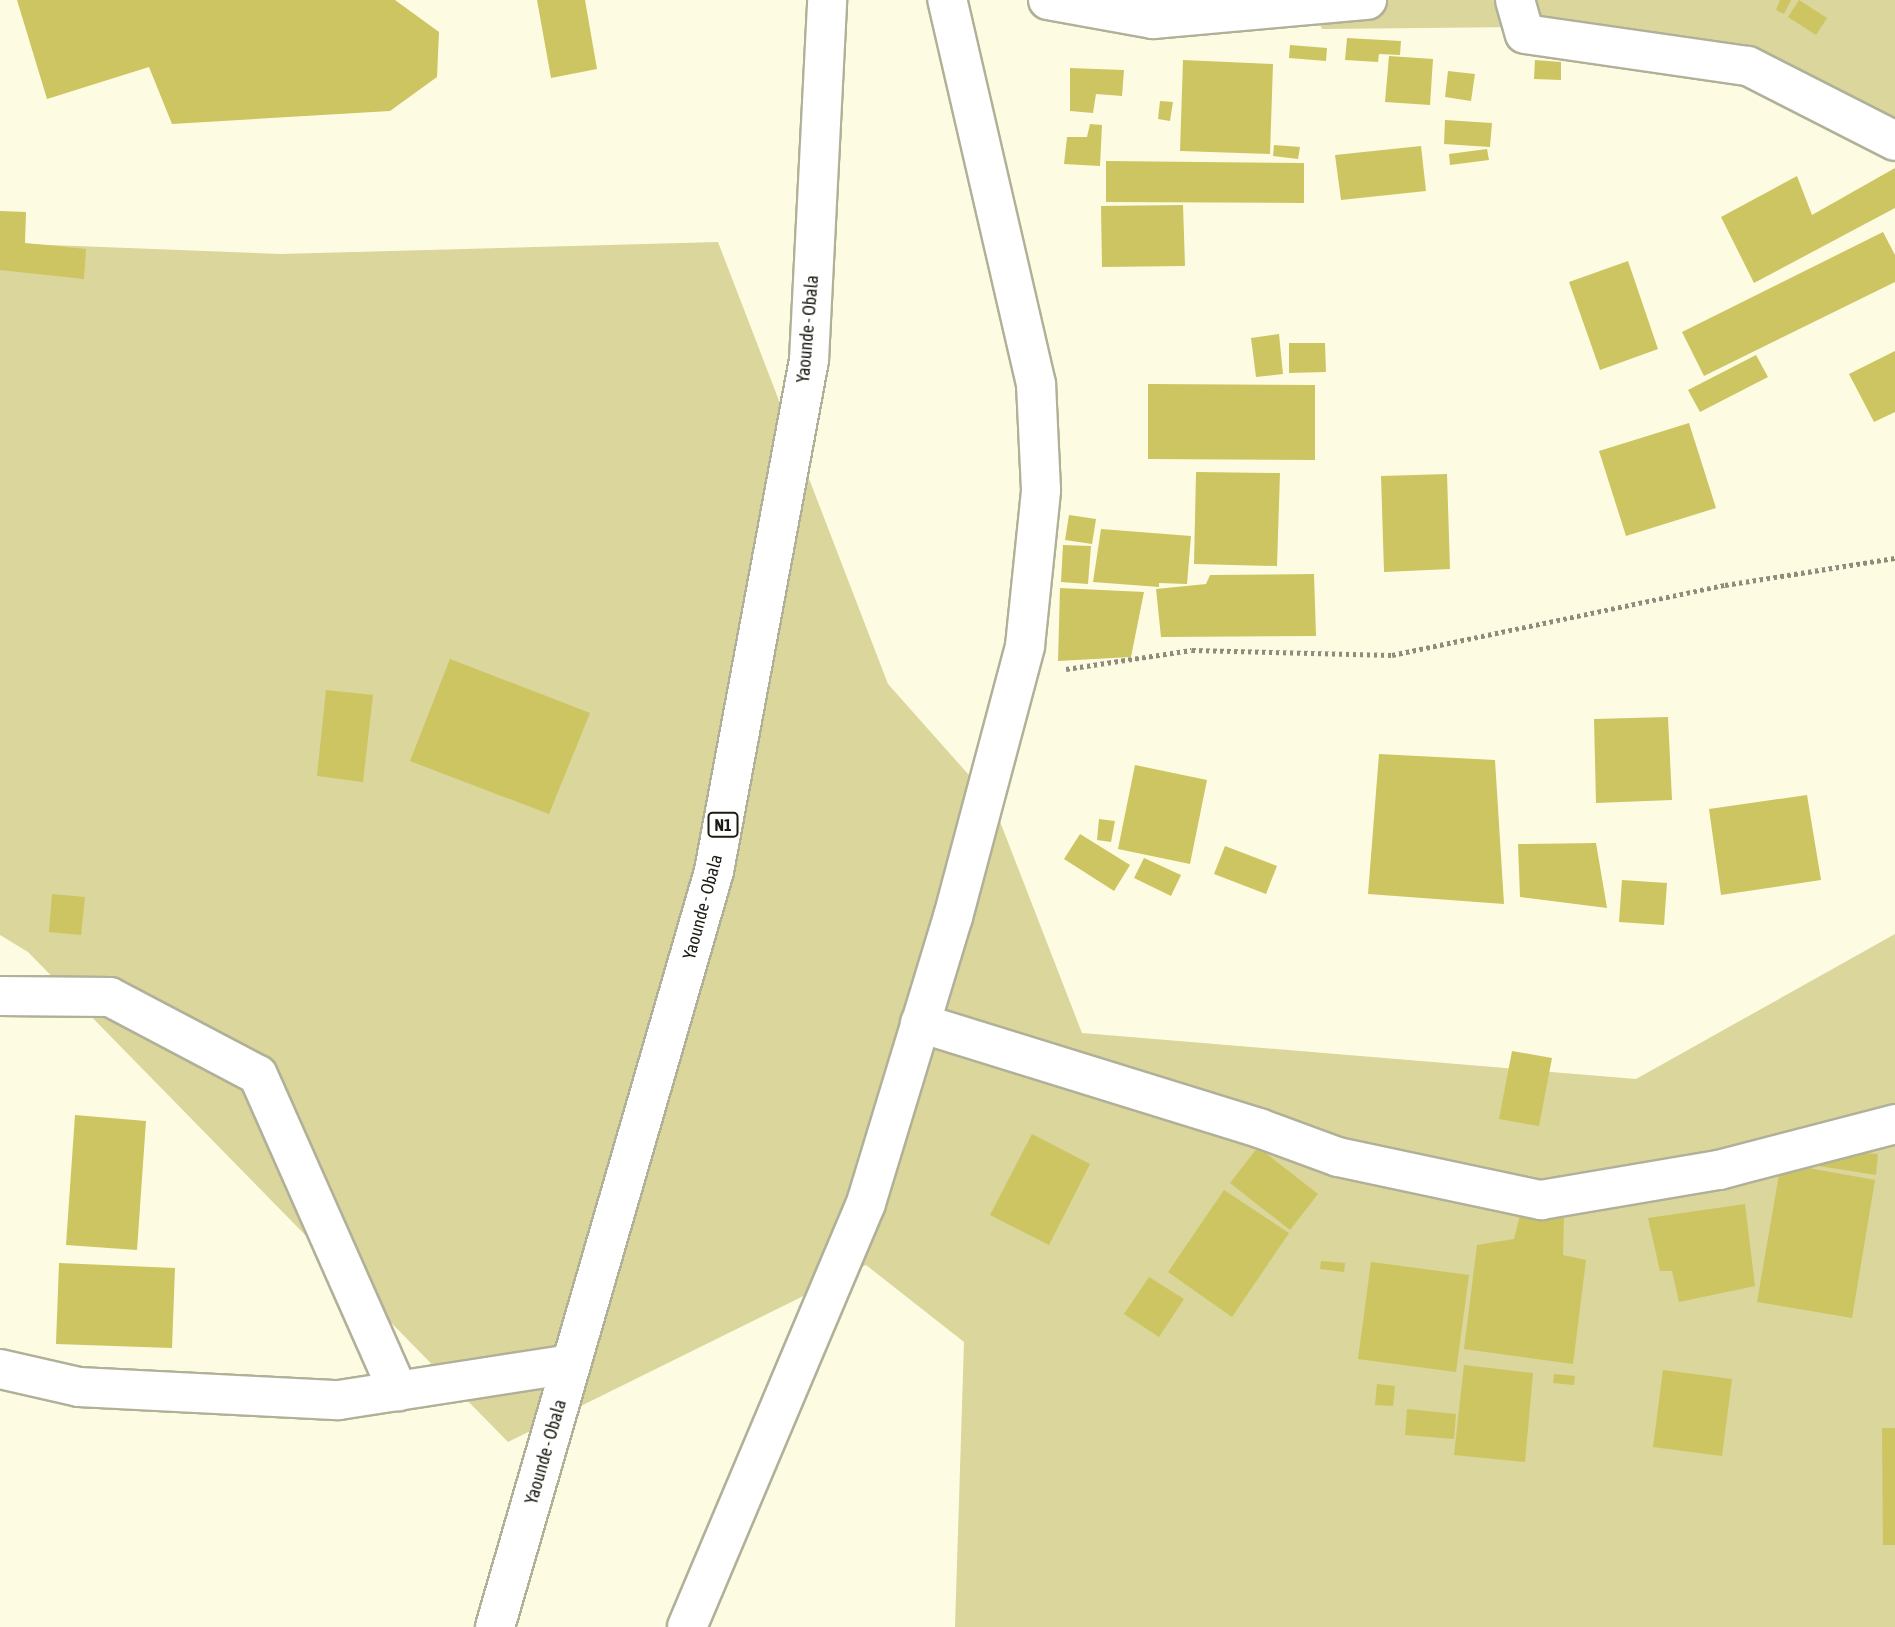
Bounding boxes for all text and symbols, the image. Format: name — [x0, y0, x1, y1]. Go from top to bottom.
street label: Yaounde - Obala — [793, 274, 823, 384]
road number: N1 — [707, 812, 739, 838]
street label: Yaounde - Obala — [679, 852, 727, 962]
street label: Yaounde - Obala — [521, 1397, 571, 1507]

